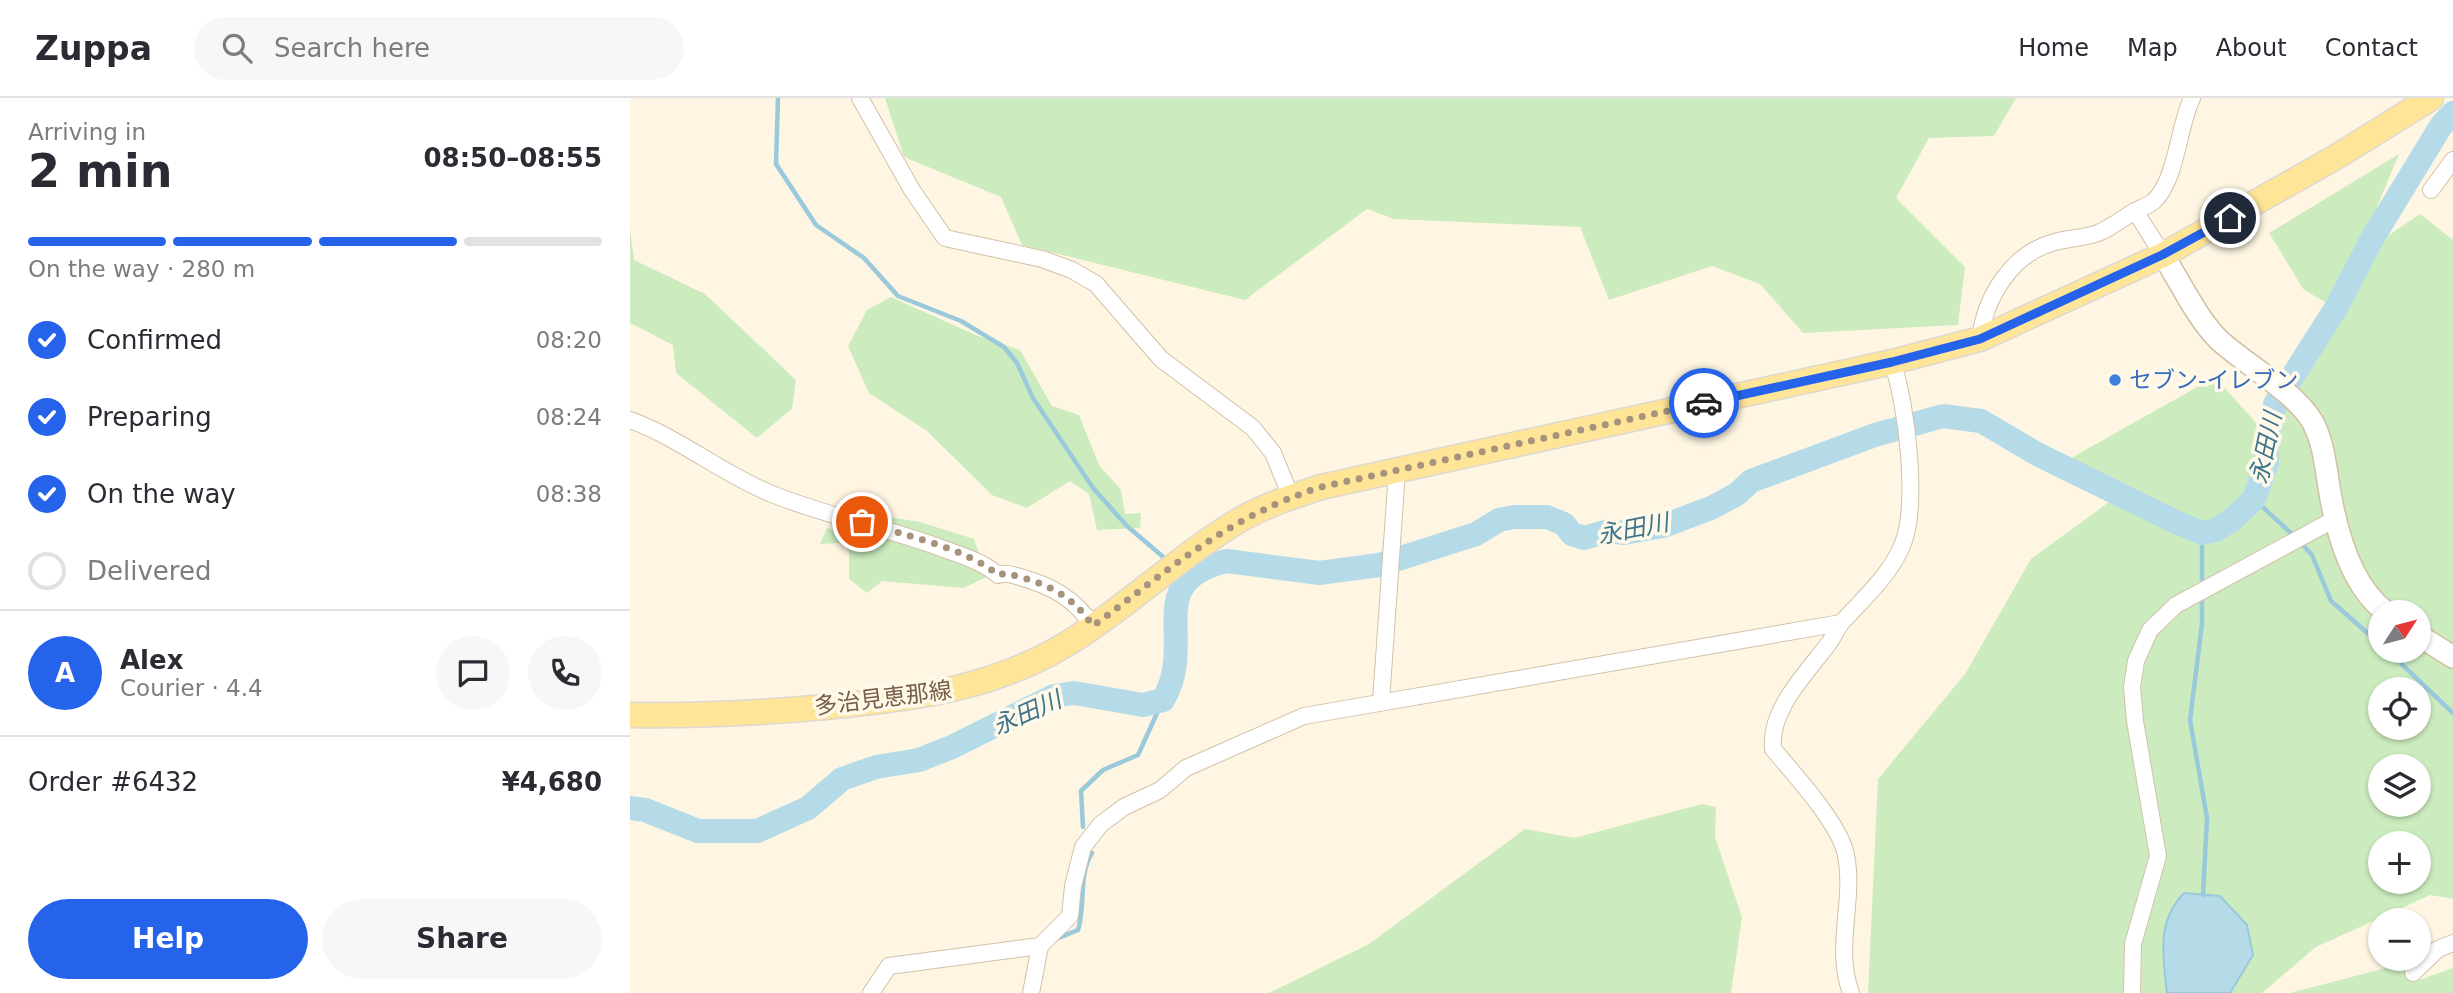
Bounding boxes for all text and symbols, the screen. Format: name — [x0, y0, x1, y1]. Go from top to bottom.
search box — [194, 17, 684, 80]
text: Zuppa — [35, 29, 152, 68]
icon: search — [218, 29, 256, 67]
text: Search here — [274, 33, 430, 63]
text: Home — [2018, 34, 2089, 62]
text: Map — [2127, 34, 2178, 62]
text: About — [2216, 34, 2287, 62]
text: Contact — [2325, 34, 2418, 62]
text: Arriving in — [28, 119, 146, 145]
text: 08:50–08:55 — [423, 143, 602, 173]
text: 2 min — [28, 144, 172, 198]
pin — [2200, 188, 2260, 248]
icon: home — [2211, 199, 2249, 237]
text: On the way · 280 m — [28, 256, 255, 282]
icon: check — [28, 321, 66, 359]
text: Confirmed — [87, 325, 222, 355]
text: 08:20 — [536, 327, 602, 353]
place label: セブン-イレブン — [2129, 367, 2298, 393]
courier — [1669, 368, 1739, 438]
marker: セブン-イレブン — [2107, 372, 2123, 388]
icon: car — [1685, 384, 1723, 422]
icon: check — [28, 398, 66, 436]
text: Preparing — [87, 402, 212, 432]
text: 08:24 — [536, 404, 602, 430]
water label: 永田川 — [2245, 407, 2288, 486]
icon: check — [28, 475, 66, 513]
text: On the way — [87, 479, 236, 509]
text: 08:38 — [536, 481, 602, 507]
pin — [832, 492, 892, 552]
icon: bag — [843, 503, 881, 541]
water label: 永田川 — [1595, 508, 1674, 550]
text: Delivered — [87, 556, 211, 586]
north arrow — [2368, 600, 2431, 663]
map controls — [2368, 600, 2431, 971]
button: chat — [436, 636, 510, 710]
button: phone — [528, 636, 602, 710]
text: Alex — [120, 645, 183, 675]
text: A — [55, 658, 75, 688]
text: Courier · 4.4 — [120, 675, 263, 701]
street label: 多治見恵那線 — [813, 677, 953, 719]
button: locate — [2368, 677, 2431, 740]
water label: 永田川 — [988, 684, 1068, 740]
button: layers — [2368, 754, 2431, 817]
text: Order #6432 — [28, 767, 198, 797]
text: ¥4,680 — [502, 767, 602, 797]
button: + — [2368, 831, 2431, 894]
button: Help — [28, 899, 308, 979]
button: Share — [322, 899, 602, 979]
button: − — [2368, 908, 2431, 971]

